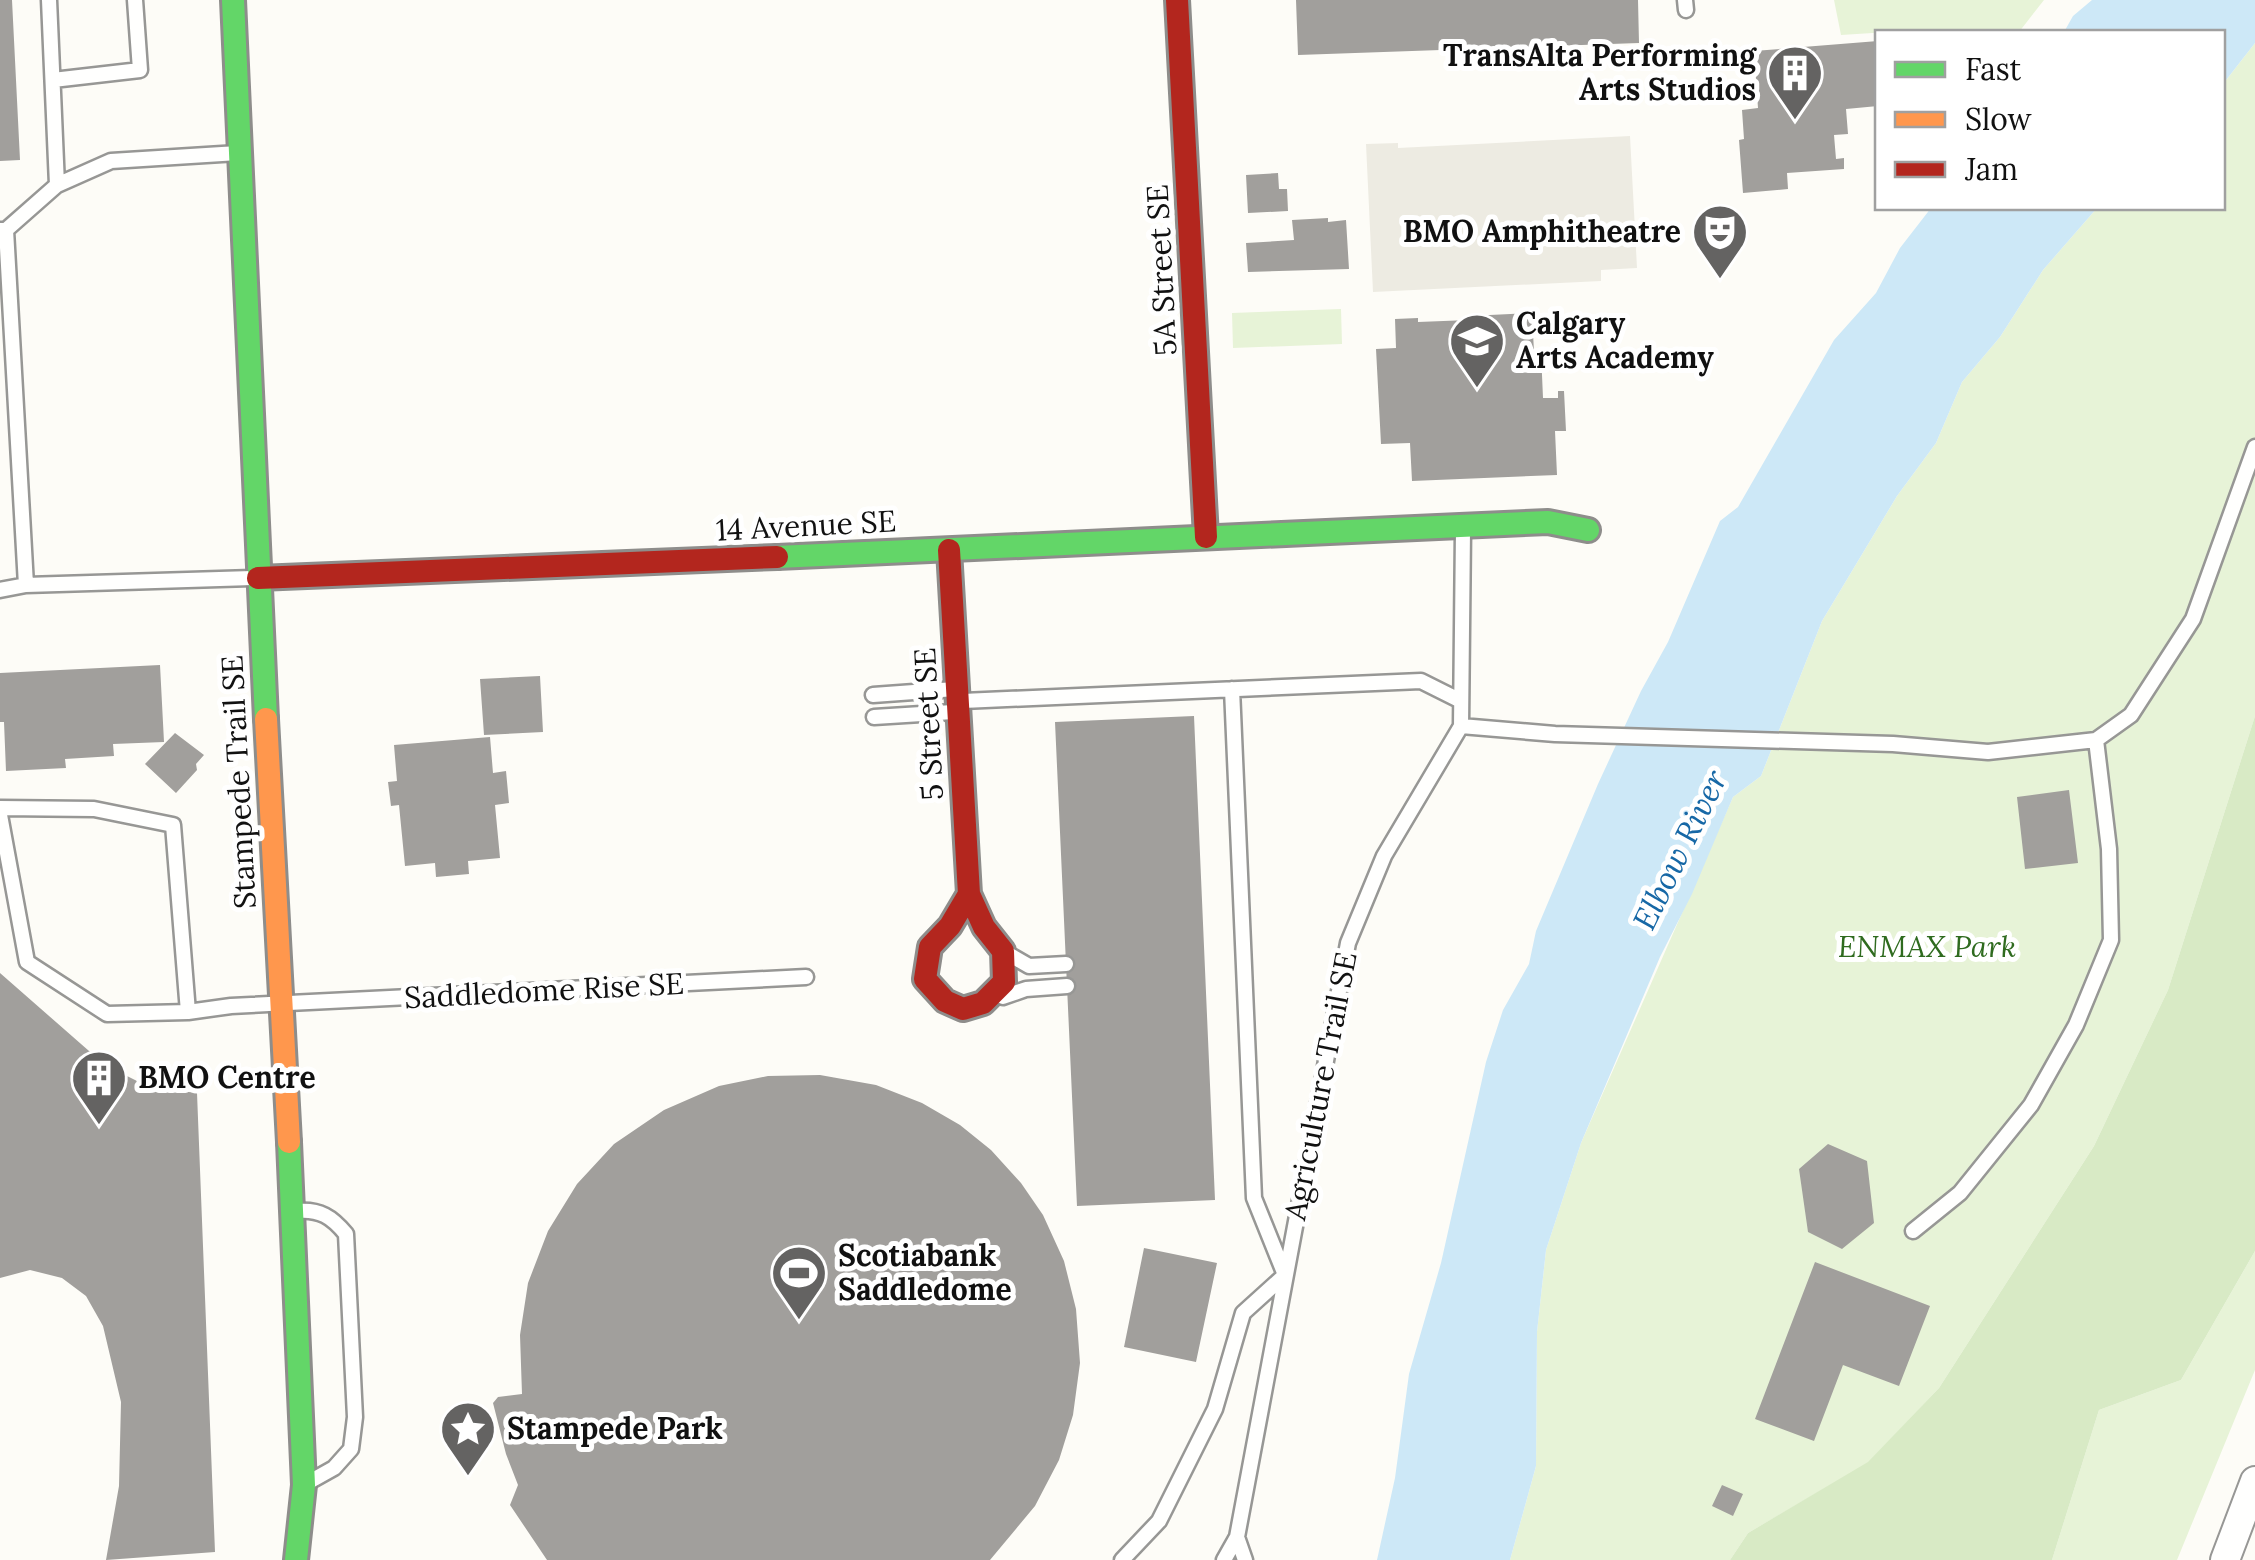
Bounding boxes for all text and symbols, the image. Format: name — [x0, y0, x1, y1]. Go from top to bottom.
legend — [1875, 30, 2225, 210]
place label: TransAlta Performing Arts Studios — [1443, 36, 1757, 108]
building icon: TransAlta Performing Arts Studios — [1765, 43, 1825, 122]
text: Fast — [1965, 50, 2022, 88]
text: Slow — [1965, 100, 2031, 138]
text: Jam — [1964, 150, 2018, 188]
street label: 5A Street SE — [1138, 183, 1184, 357]
theatre icon: BMO Amphitheatre — [1690, 202, 1750, 281]
place label: BMO Amphitheatre — [1403, 212, 1681, 250]
place label: Calgary Arts Academy — [1516, 304, 1714, 377]
school or university icon: Calgary Arts Academy — [1447, 311, 1507, 390]
street label: 14 Avenue SE — [715, 501, 897, 549]
street label: 5 Street SE — [905, 647, 951, 801]
street label: Stampede Trail SE — [212, 654, 264, 910]
water label: Elbow River — [1623, 763, 1736, 936]
park label: ENMAX Park — [1838, 927, 2016, 965]
street label: Agriculture Trail SE — [1275, 948, 1366, 1224]
street label: Saddledome Rise SE — [403, 964, 685, 1016]
building icon: BMO Centre — [69, 1048, 129, 1127]
place label: BMO Centre — [138, 1058, 316, 1096]
place label: Scotiabank Saddledome — [838, 1236, 1012, 1308]
sports icon: Scotiabank Saddledome — [769, 1243, 829, 1322]
place icon: Stampede Park — [438, 1399, 498, 1478]
place label: Stampede Park — [507, 1409, 723, 1447]

